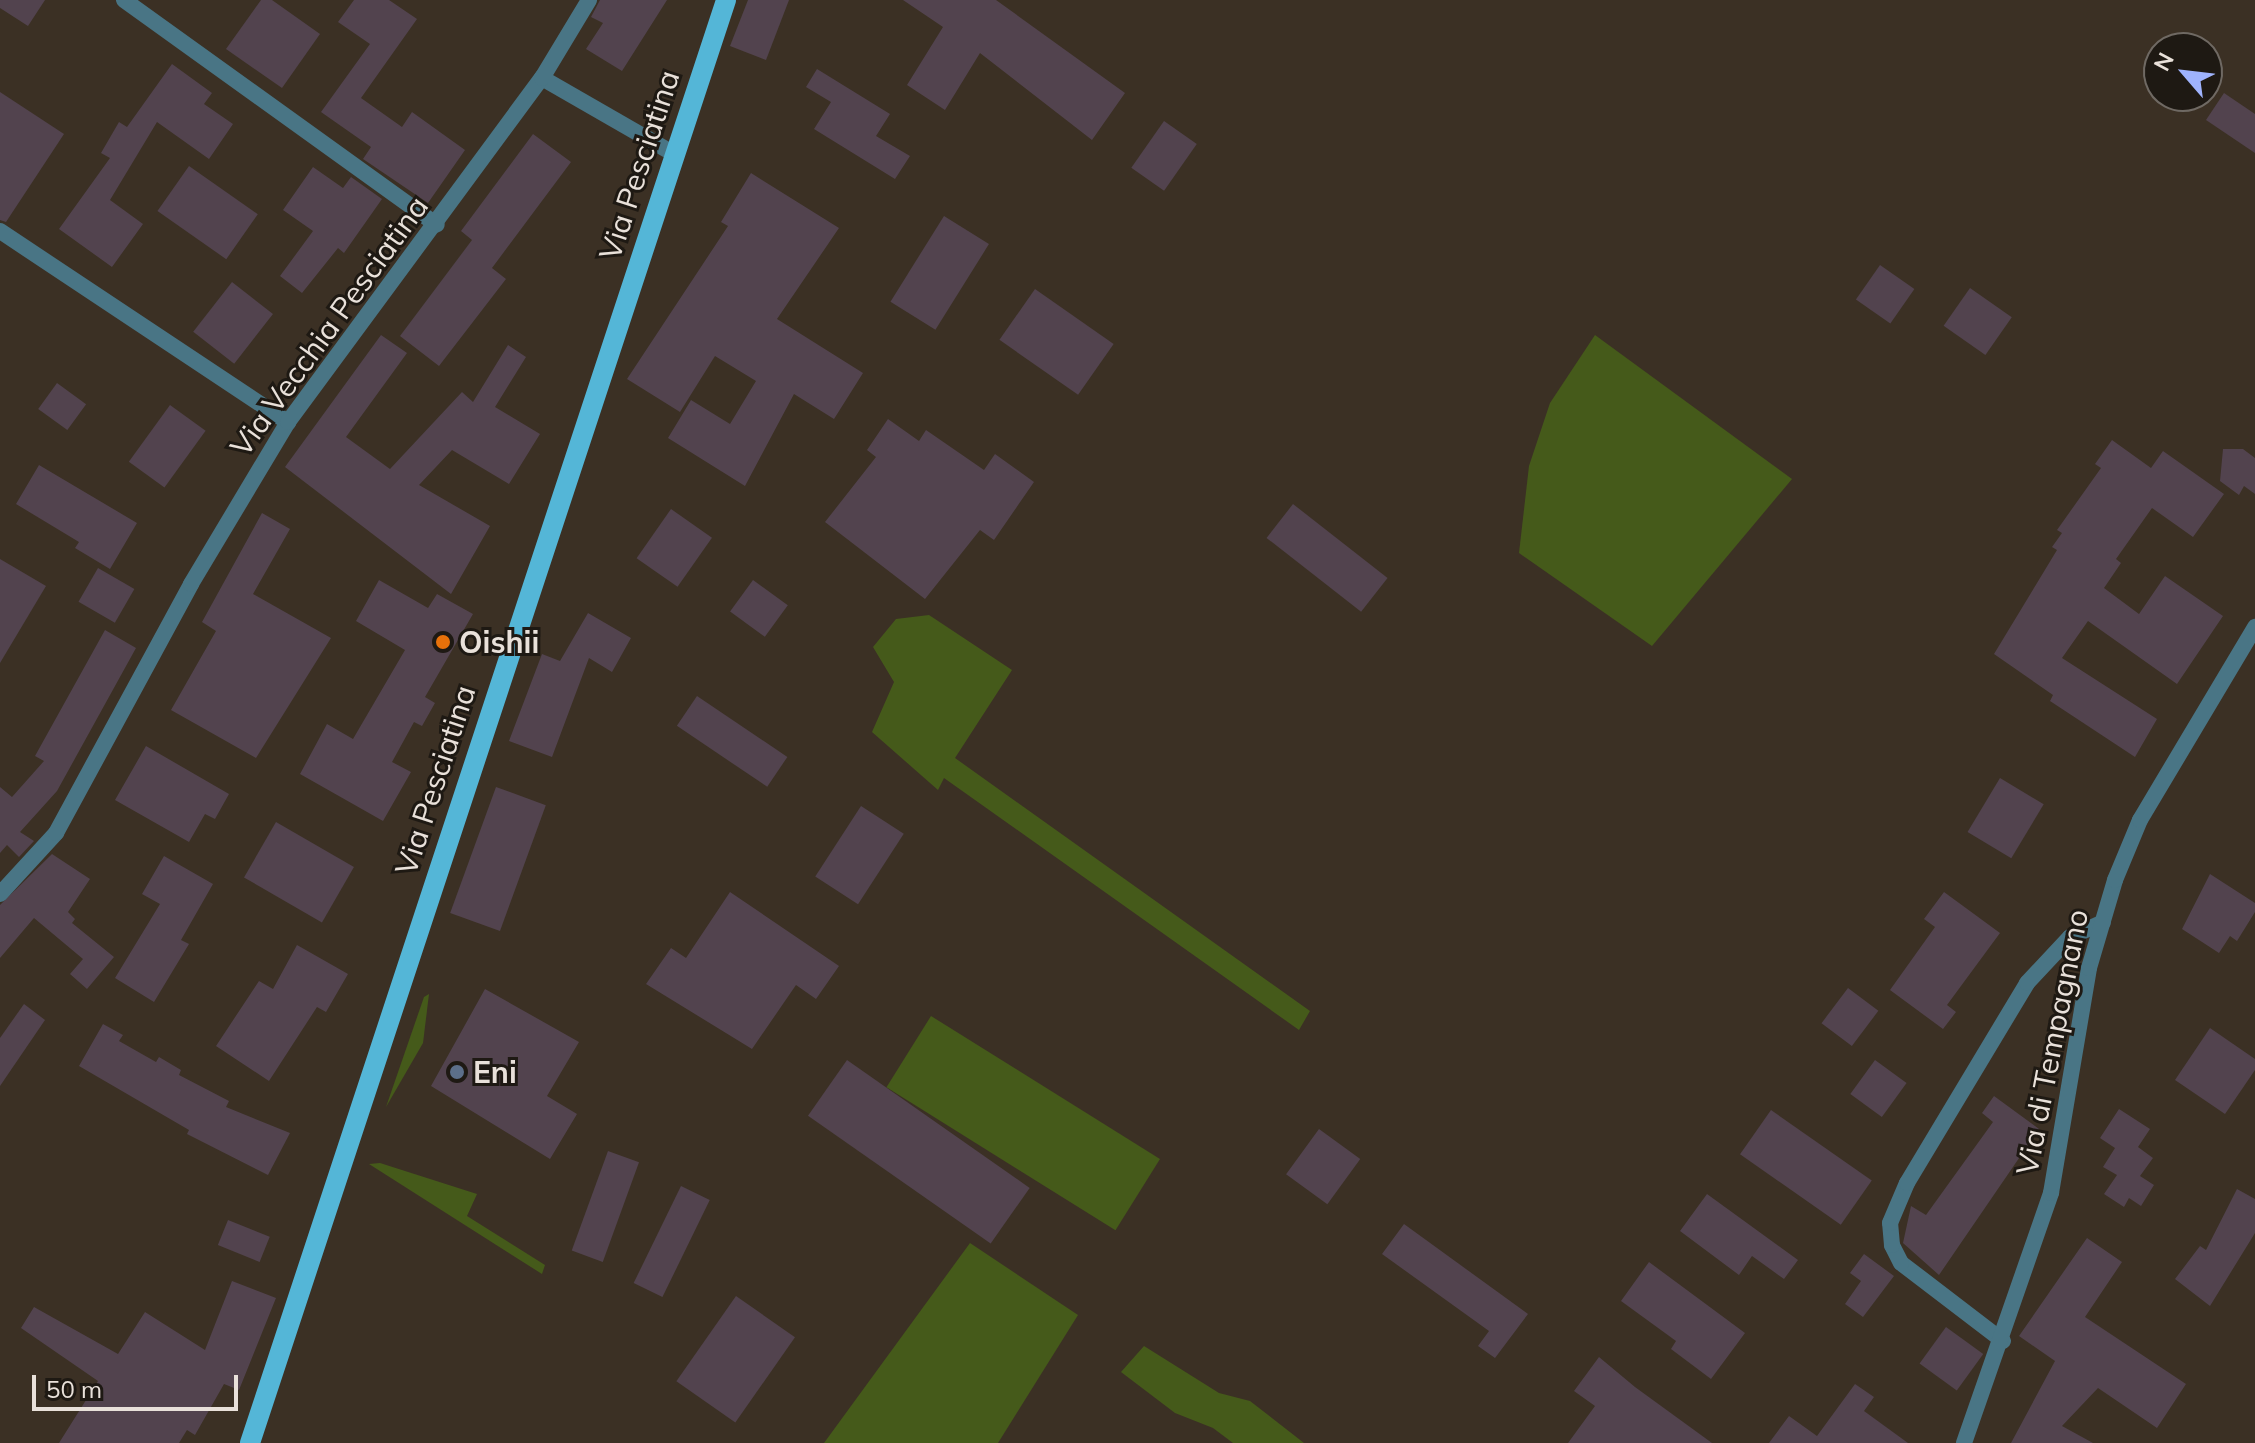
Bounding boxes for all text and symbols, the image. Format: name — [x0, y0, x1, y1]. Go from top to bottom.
north arrow — [2143, 32, 2223, 112]
text: N — [2147, 48, 2180, 76]
street label: Via Pesciatina — [591, 66, 687, 264]
street label: Via Vecchia Pesciatina — [223, 189, 435, 463]
place label: Oishii — [459, 624, 539, 660]
marker: Oishii — [434, 633, 452, 651]
street label: Via Pesciatina — [387, 681, 483, 879]
street label: Via di Tempagnano — [2009, 906, 2095, 1178]
place label: Eni — [473, 1054, 517, 1090]
marker: Eni — [448, 1063, 466, 1081]
scale bar — [36, 1359, 242, 1409]
text: 50 m — [46, 1374, 102, 1404]

